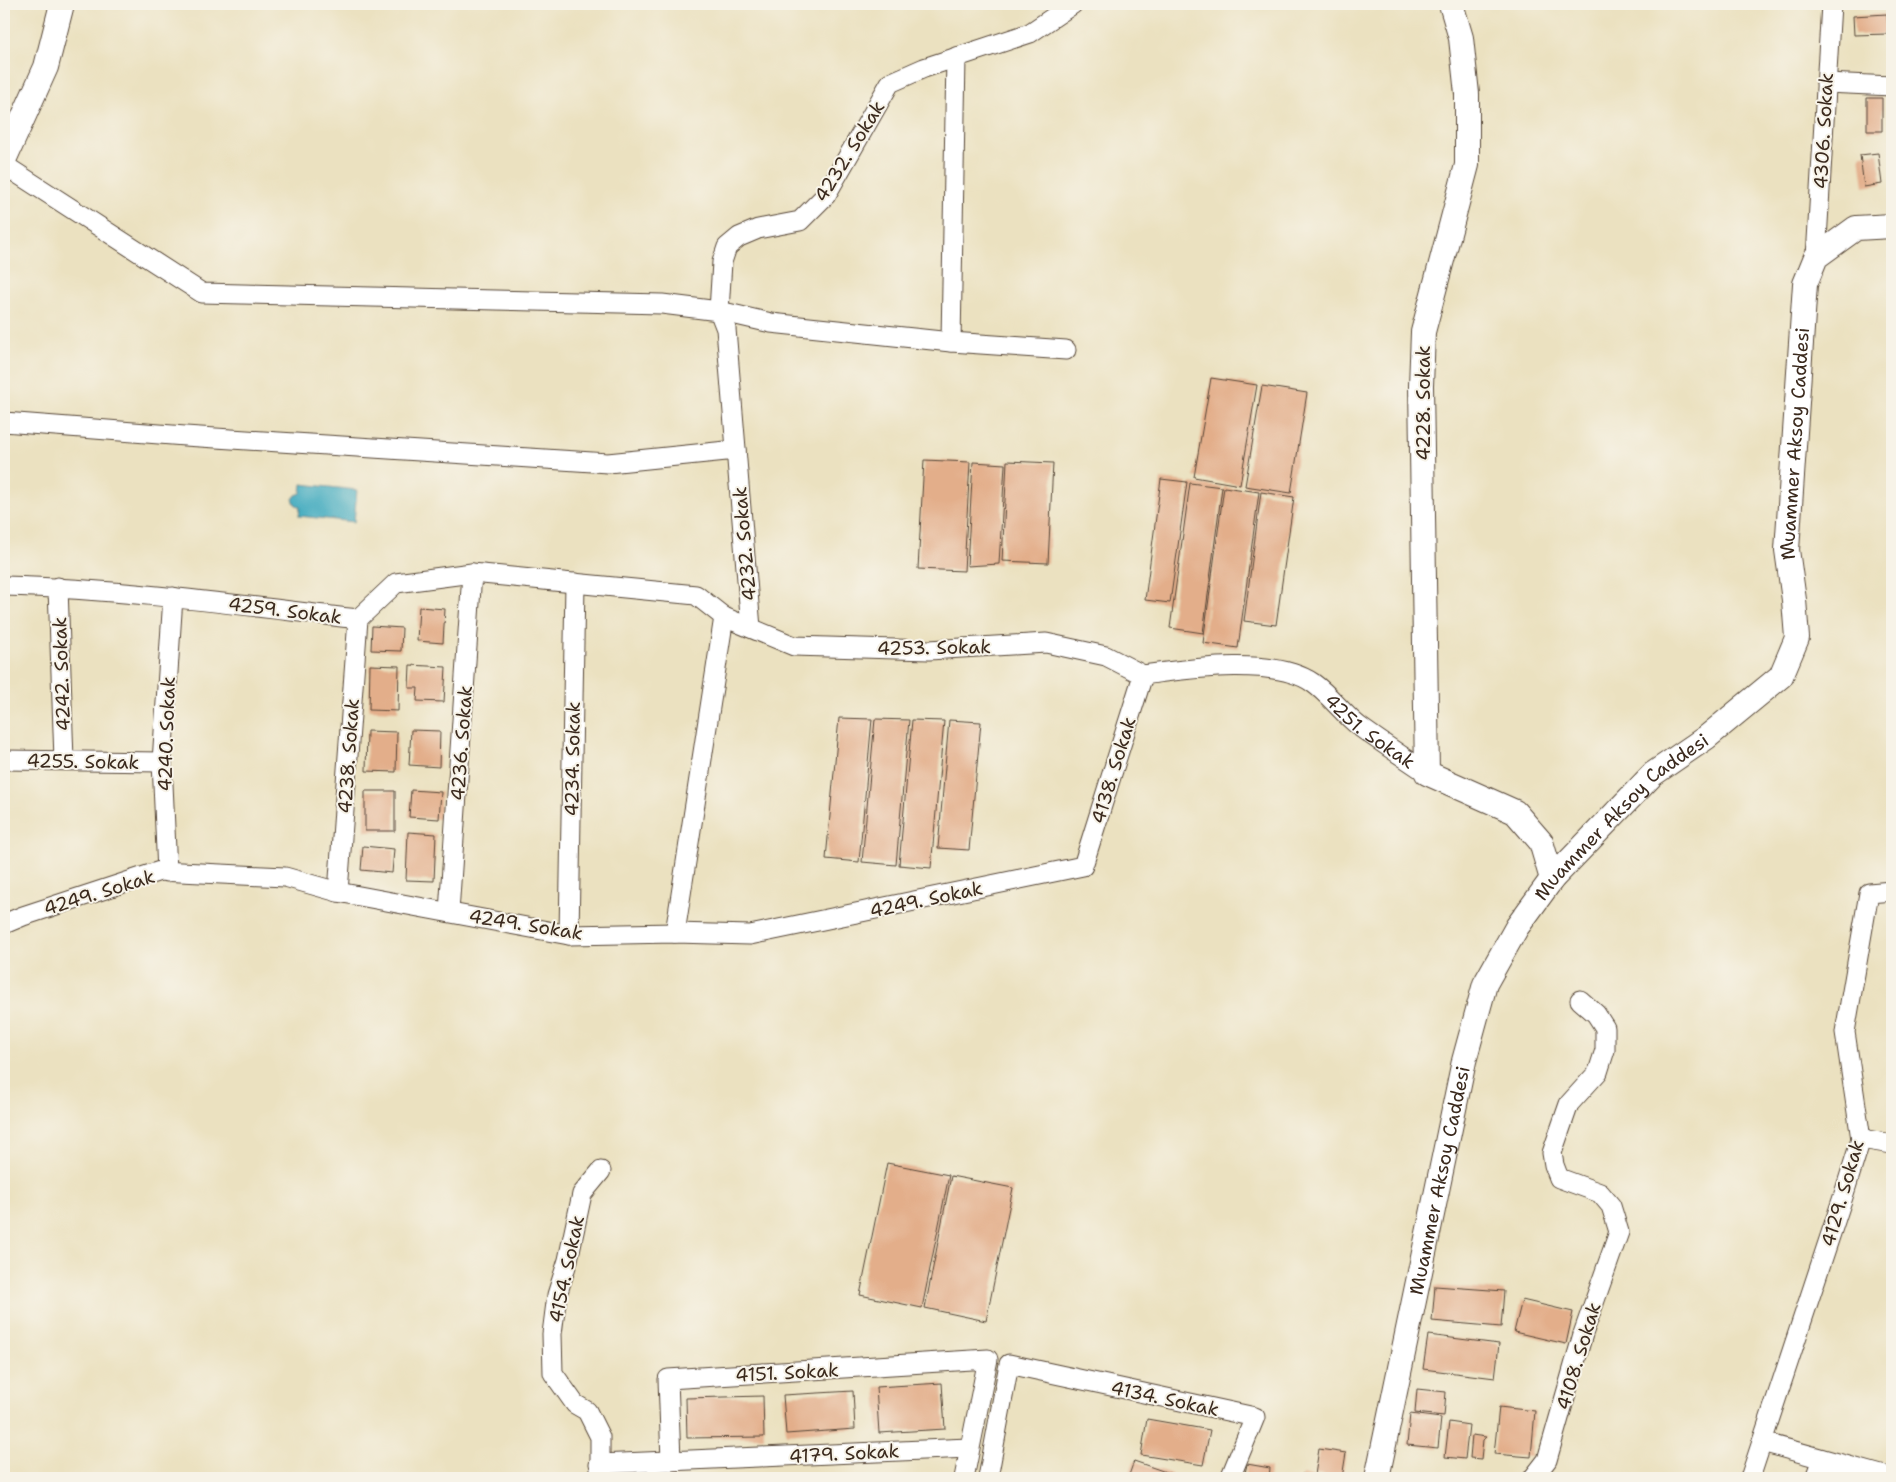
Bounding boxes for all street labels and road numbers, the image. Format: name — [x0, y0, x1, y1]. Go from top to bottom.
street label: 4306. Sokak — [1808, 72, 1839, 190]
street label: 4232. Sokak — [808, 96, 890, 207]
street label: Muammer Aksoy Caddesi — [1774, 326, 1815, 562]
street label: 4228. Sokak — [1411, 345, 1436, 461]
street label: 4232. Sokak — [727, 486, 762, 602]
street label: 4259. Sokak — [227, 591, 343, 630]
street label: 4242. Sokak — [47, 616, 76, 732]
street label: 4253. Sokak — [877, 634, 991, 661]
street label: 4240. Sokak — [152, 676, 181, 792]
street label: 4236. Sokak — [445, 684, 478, 802]
street label: 4251. Sokak — [1319, 688, 1420, 775]
street label: 4238. Sokak — [332, 698, 365, 814]
street label: 4234. Sokak — [559, 701, 586, 817]
street label: 4138. Sokak — [1085, 714, 1142, 827]
street label: Muammer Aksoy Caddesi — [1529, 728, 1713, 905]
street label: 4255. Sokak — [26, 748, 140, 775]
street label: 4249. Sokak — [40, 864, 158, 921]
street label: 4249. Sokak — [867, 875, 985, 924]
street label: 4249. Sokak — [467, 903, 585, 946]
street label: Muammer Aksoy Caddesi — [1404, 1064, 1476, 1297]
street label: 4129. Sokak — [1815, 1137, 1870, 1250]
street label: 4154. Sokak — [543, 1213, 590, 1325]
street label: 4108. Sokak — [1550, 1299, 1607, 1413]
street label: 4151. Sokak — [735, 1357, 840, 1388]
street label: 4134. Sokak — [1109, 1375, 1221, 1422]
street label: 4179. Sokak — [788, 1438, 900, 1469]

